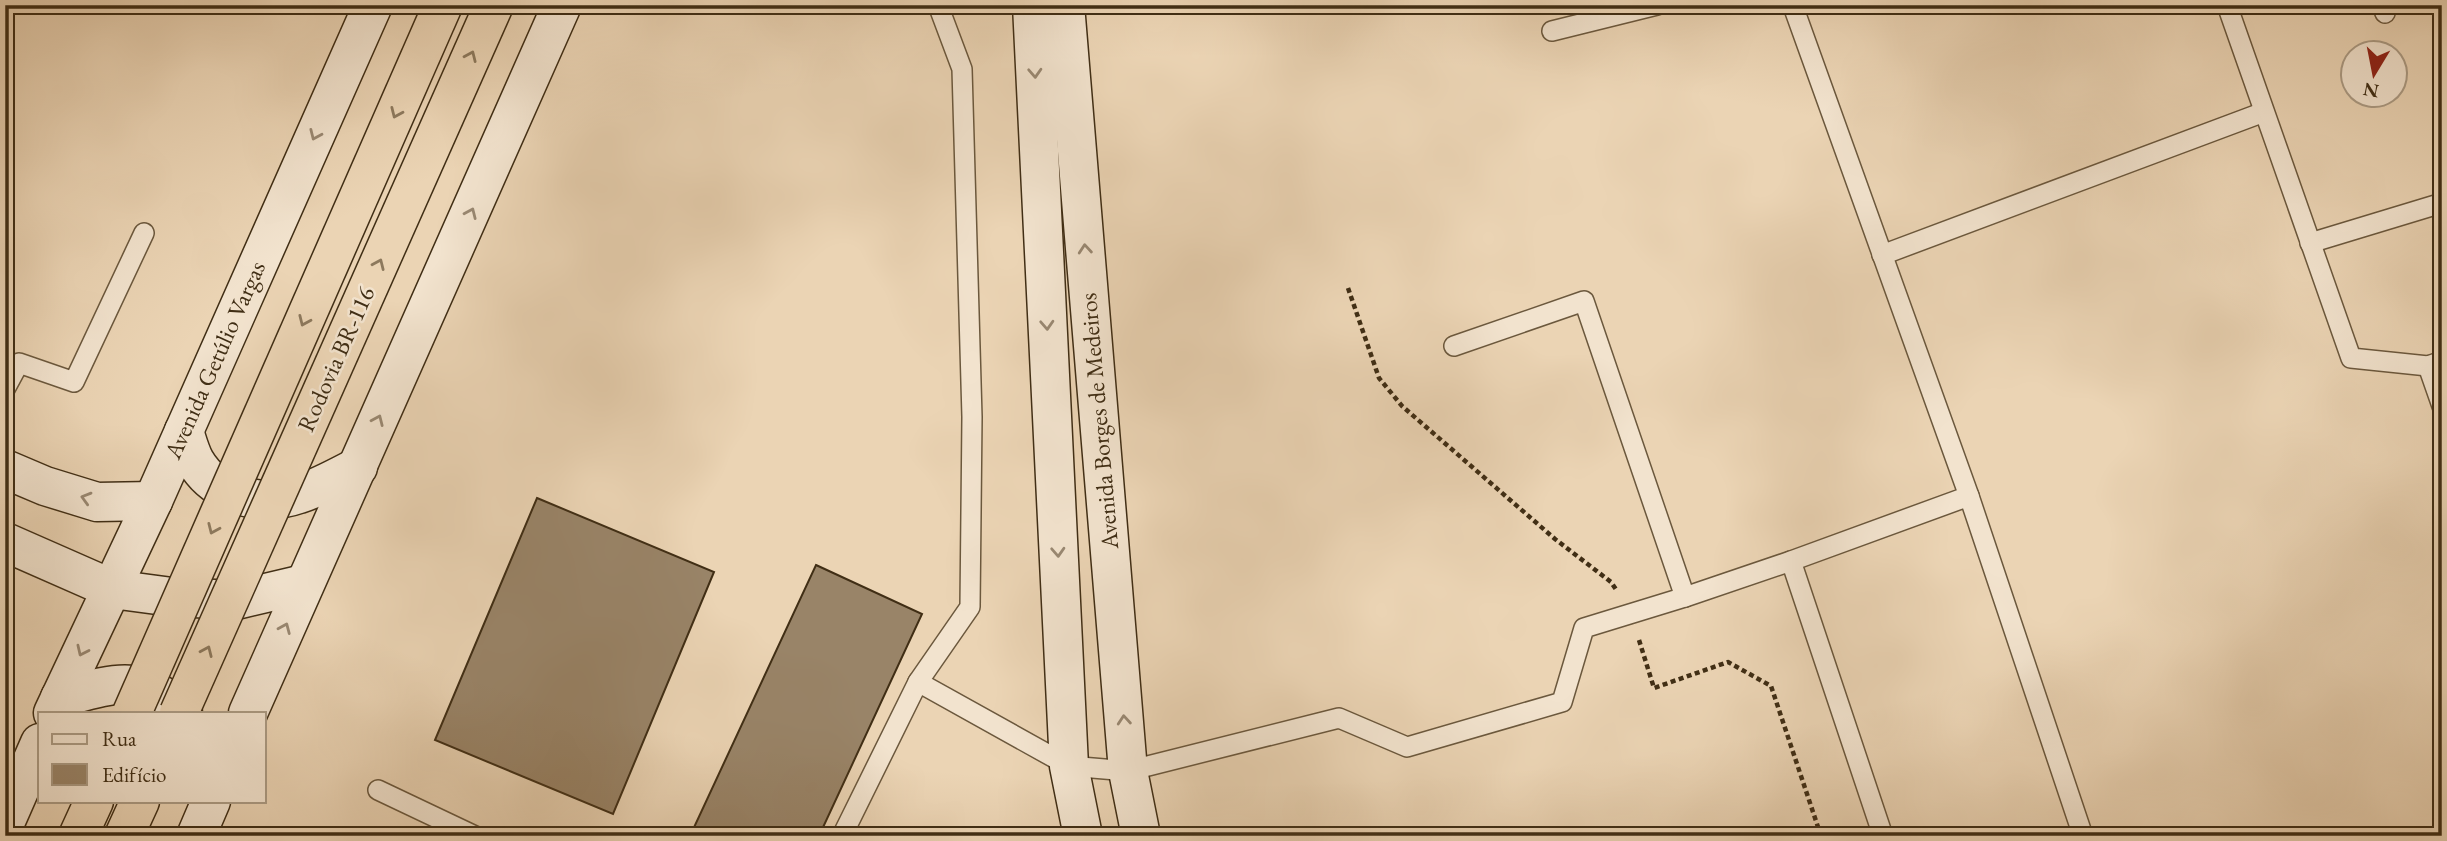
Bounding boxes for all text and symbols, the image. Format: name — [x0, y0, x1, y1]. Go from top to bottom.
north arrow — [2338, 38, 2408, 108]
one-way arrow — [463, 51, 477, 63]
one-way arrow — [1027, 68, 1042, 79]
text: N — [2361, 76, 2381, 104]
one-way arrow — [390, 105, 404, 118]
one-way arrow — [309, 128, 323, 140]
one-way arrow — [462, 207, 476, 219]
one-way arrow — [1078, 243, 1093, 254]
street label: Avenida Getúlio Vargas — [157, 256, 272, 465]
one-way arrow — [371, 259, 385, 271]
street label: Rodovia BR-116 — [290, 281, 381, 436]
street label: Avenida Borges de Medeiros — [1072, 292, 1125, 552]
one-way arrow — [298, 314, 312, 326]
one-way arrow — [1040, 320, 1055, 331]
one-way arrow — [370, 415, 384, 428]
one-way arrow — [80, 492, 92, 507]
one-way arrow — [207, 522, 221, 534]
one-way arrow — [1051, 547, 1066, 558]
one-way arrow — [277, 623, 291, 635]
one-way arrow — [77, 644, 91, 656]
one-way arrow — [199, 646, 213, 658]
legend — [38, 712, 266, 802]
one-way arrow — [1117, 714, 1132, 725]
text: Rua — [102, 725, 137, 752]
text: Edifício — [102, 761, 166, 788]

